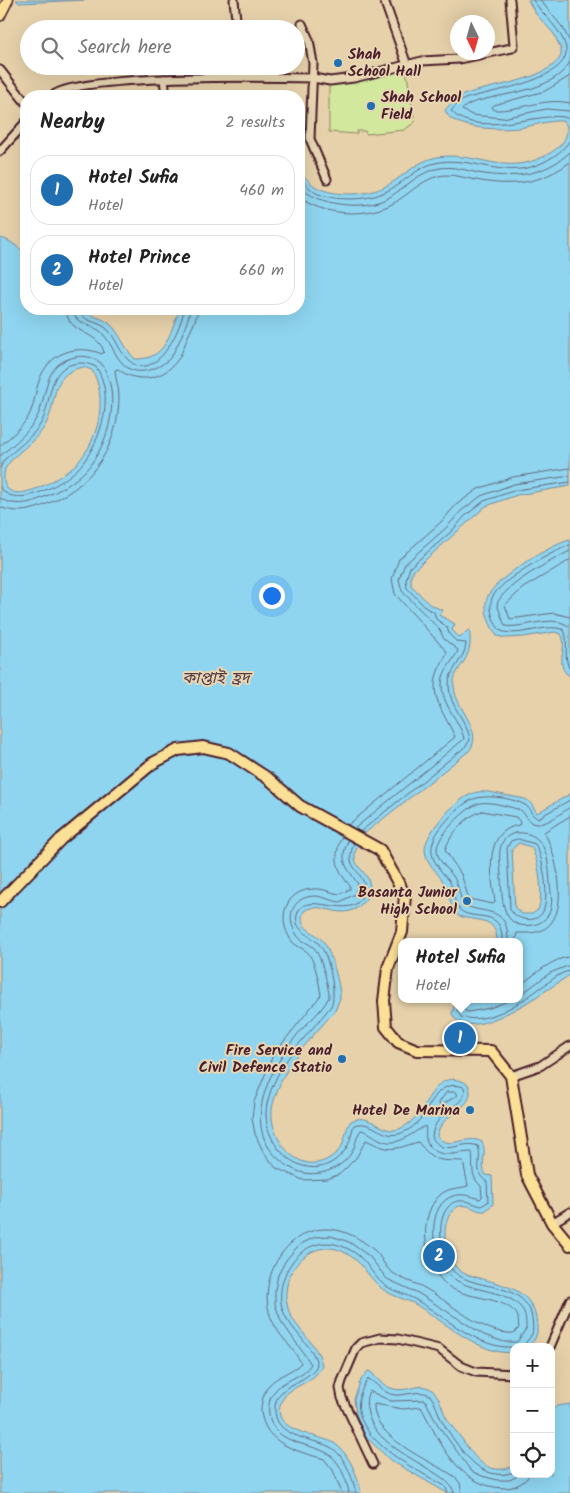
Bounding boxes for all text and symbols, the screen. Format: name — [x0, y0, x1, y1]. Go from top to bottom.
north arrow — [450, 15, 495, 60]
search box — [20, 20, 305, 75]
text: Search here — [78, 33, 172, 63]
icon: search — [38, 34, 66, 62]
place label: Shah School Hall — [348, 43, 421, 84]
marker: Shah School Hall — [332, 57, 344, 69]
place label: Shah School Field — [381, 86, 461, 127]
marker: Shah School Field — [365, 100, 377, 112]
text: Nearby — [40, 106, 105, 139]
text: 2 results — [225, 110, 285, 135]
text: Hotel Sufia — [88, 163, 179, 193]
text: 1 — [55, 178, 59, 203]
text: 460 m — [239, 178, 284, 203]
text: Hotel — [88, 193, 123, 218]
text: Hotel Prince — [88, 243, 191, 273]
text: 2 — [52, 258, 62, 283]
text: 660 m — [239, 258, 284, 283]
text: Hotel — [88, 273, 123, 298]
your location — [259, 583, 285, 609]
water label: কাপ্তাই হ্রদ — [182, 666, 253, 691]
place label: Basanta Junior High School — [358, 881, 458, 922]
marker: Basanta Junior High School — [461, 895, 473, 907]
popup — [398, 938, 523, 1003]
text: Hotel Sufia — [415, 943, 506, 973]
text: Hotel — [415, 973, 451, 998]
pin: 1 — [444, 1019, 476, 1057]
place label: Fire Service and Civil Defence Statio — [199, 1039, 333, 1080]
marker: Fire Service and Civil Defence Statio — [336, 1053, 348, 1065]
place label: Hotel De Marina — [352, 1099, 460, 1123]
marker: Hotel De Marina — [464, 1104, 476, 1116]
pin: 2 — [423, 1237, 455, 1275]
map controls — [510, 1343, 555, 1478]
button: + — [510, 1343, 555, 1388]
button: − — [510, 1388, 555, 1433]
button: locate — [510, 1433, 555, 1478]

